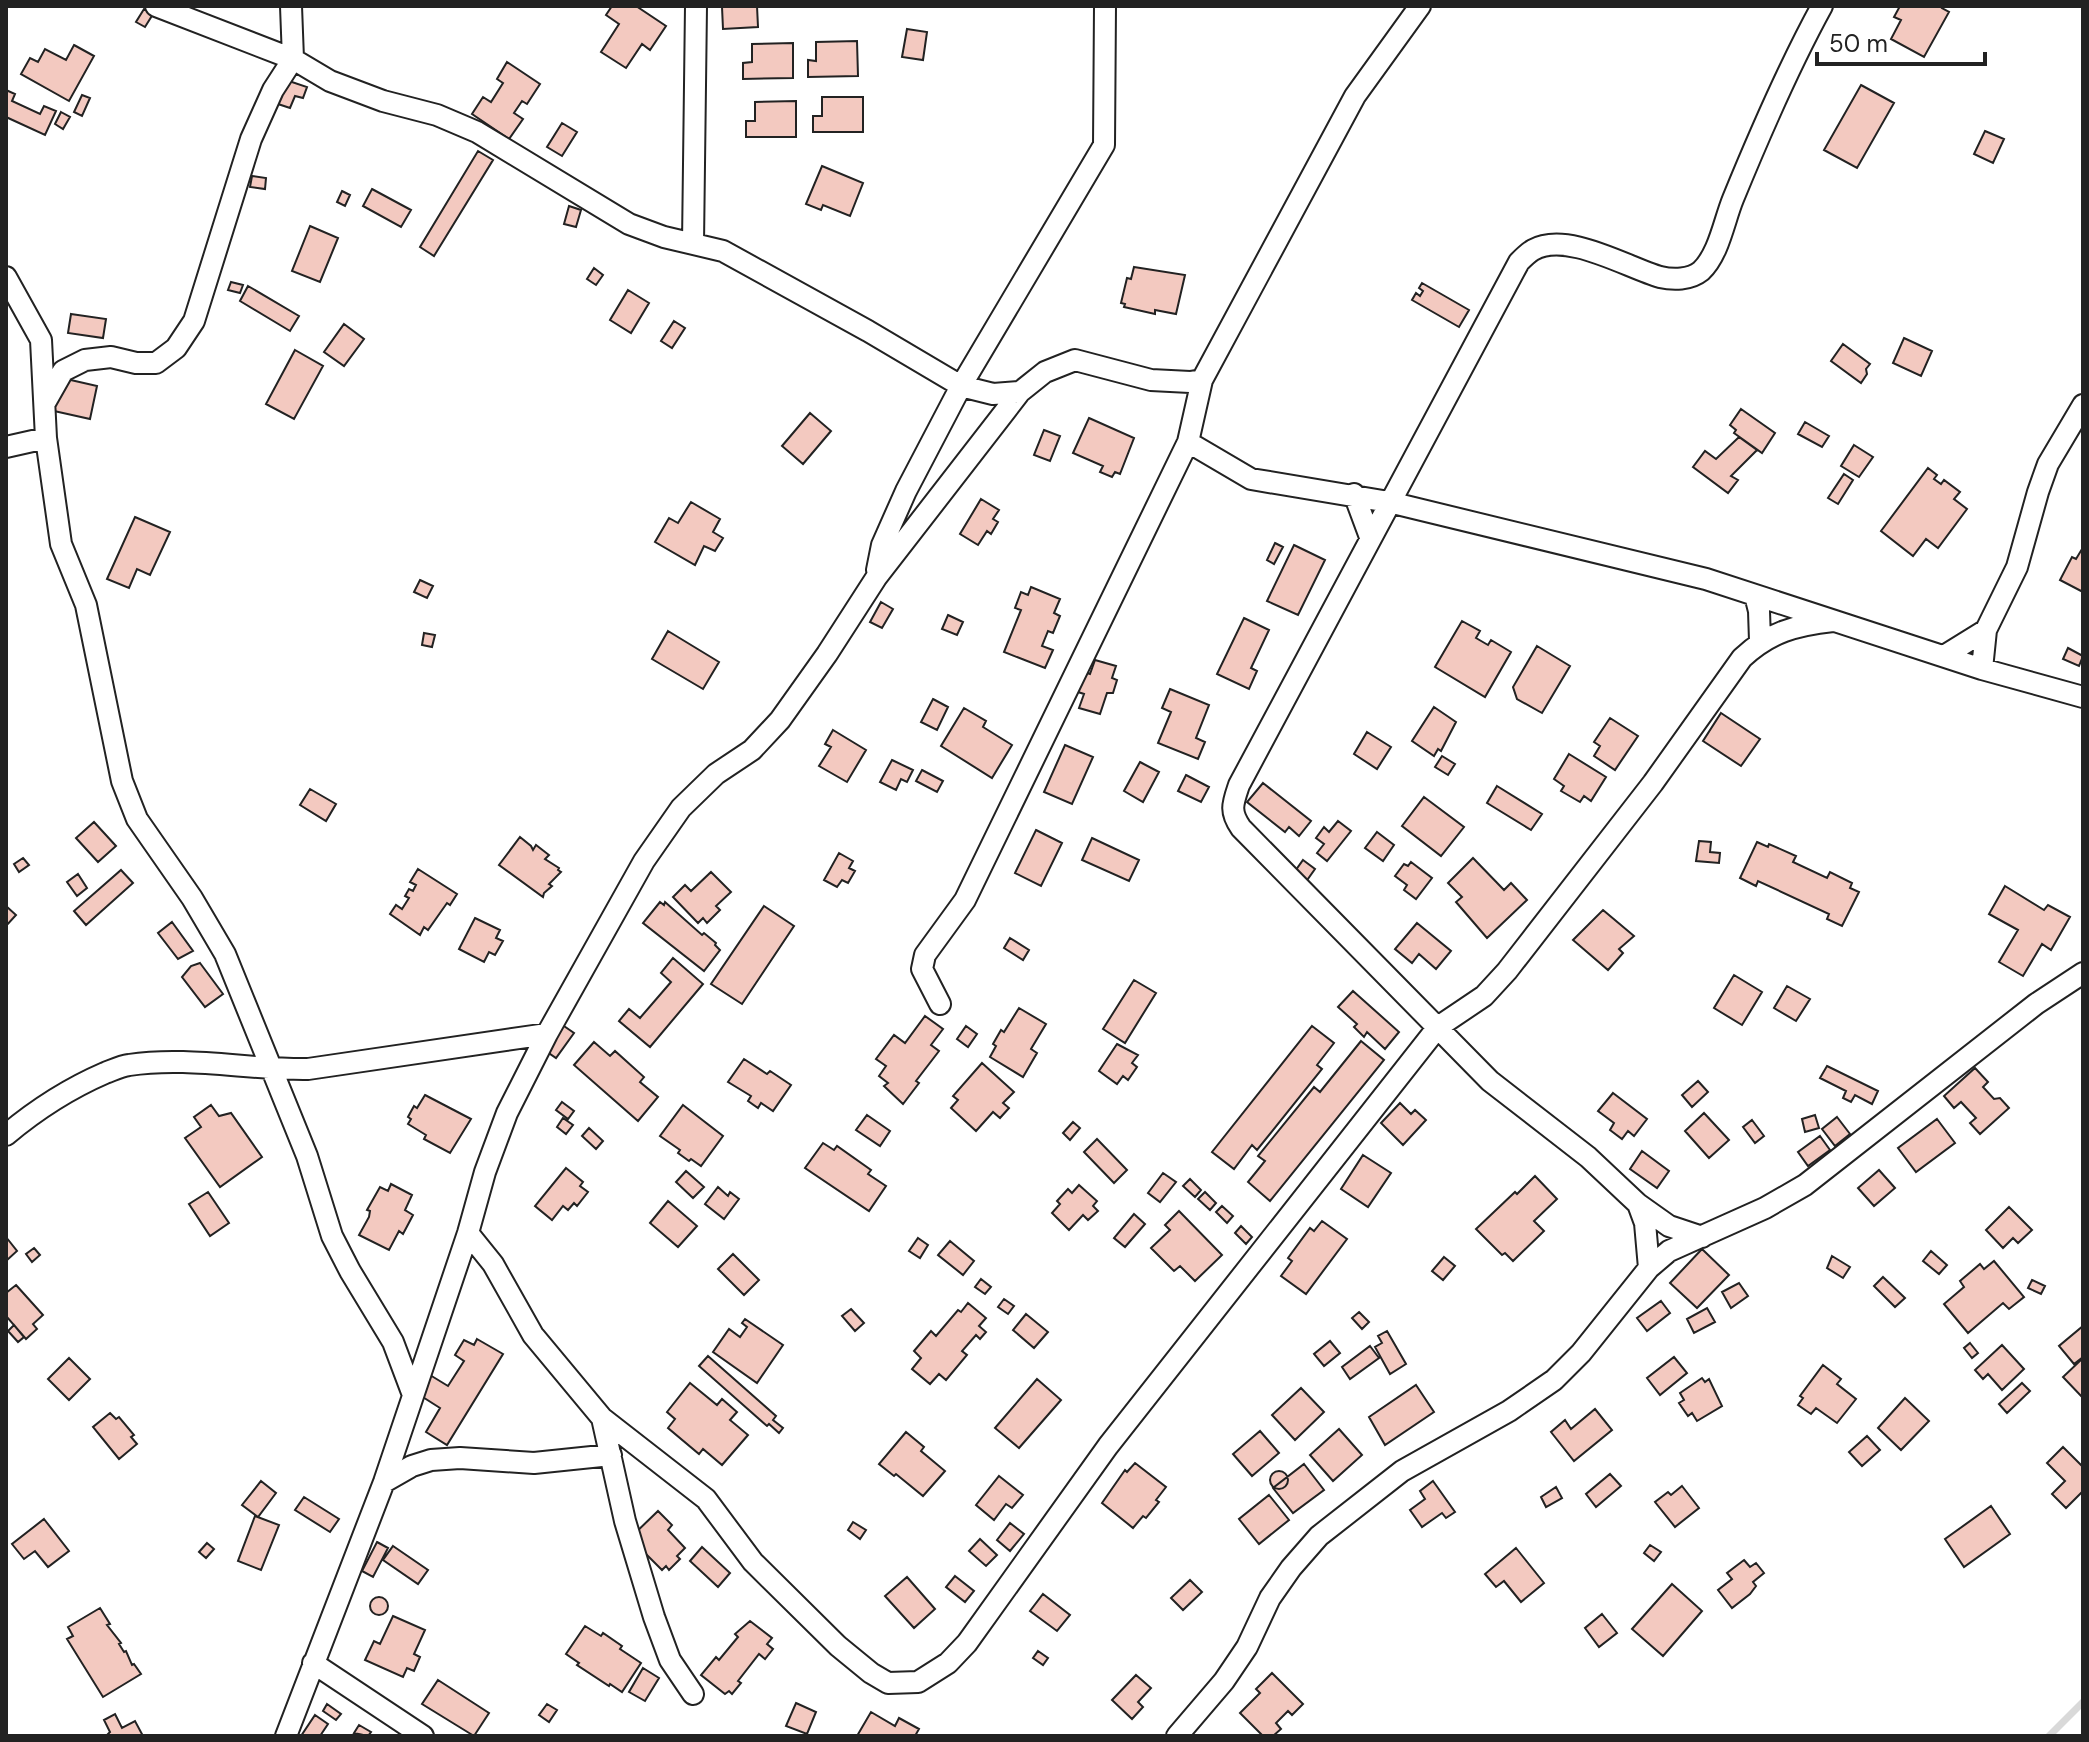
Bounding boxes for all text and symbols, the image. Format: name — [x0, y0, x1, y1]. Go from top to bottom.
scale bar — [1817, 16, 1985, 66]
text: 50 m — [1829, 28, 1888, 59]

